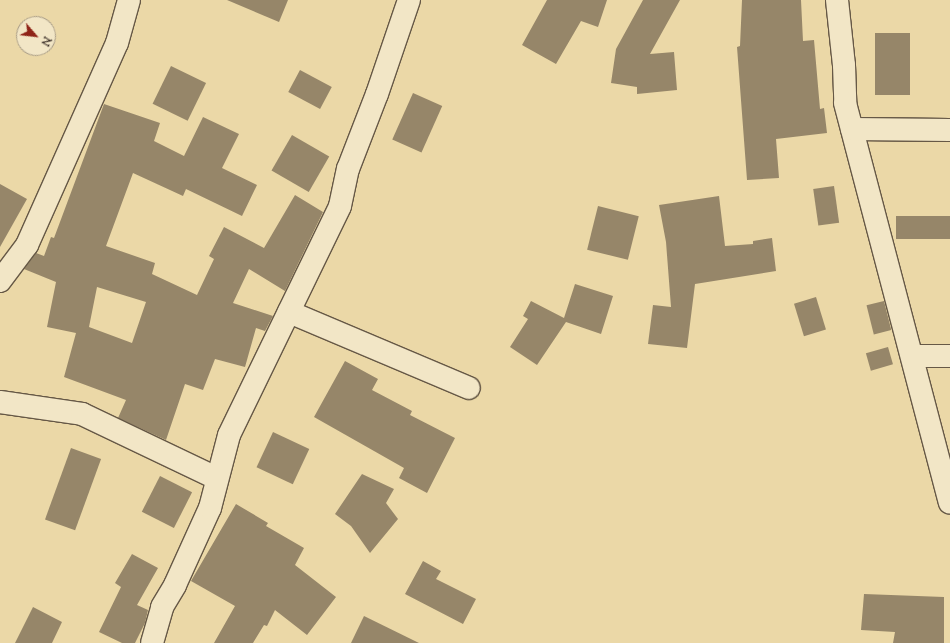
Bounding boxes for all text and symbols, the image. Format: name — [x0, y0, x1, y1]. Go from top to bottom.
north arrow — [16, 16, 56, 56]
text: N — [37, 34, 55, 49]

